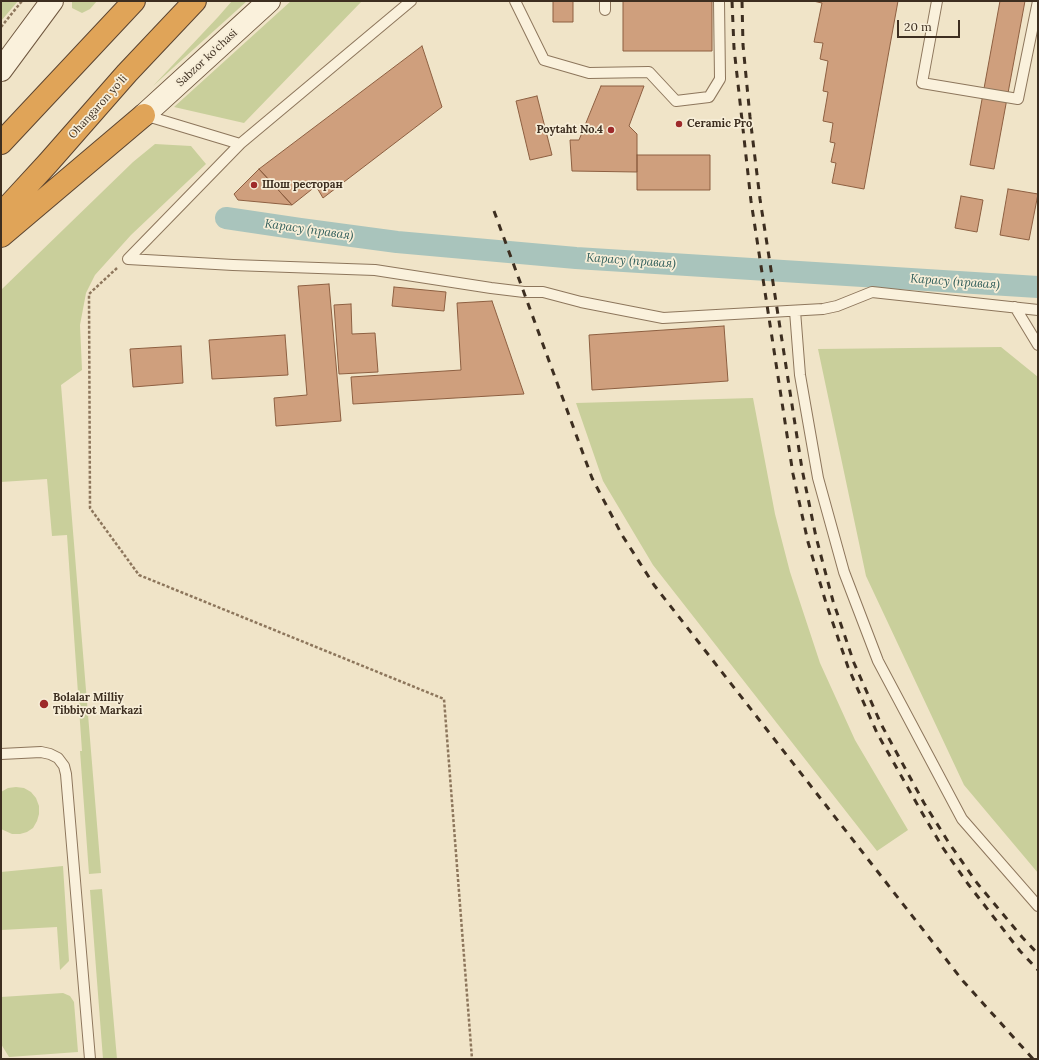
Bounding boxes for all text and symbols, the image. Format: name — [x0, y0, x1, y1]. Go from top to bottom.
scale bar — [899, 12, 962, 38]
text: 20 m — [904, 19, 932, 34]
street label: Sabzor ko'chasi — [174, 26, 240, 90]
street label: Ohangaron yoʻli — [66, 72, 130, 142]
place label: Ceramic Pro — [687, 117, 752, 131]
marker: Ceramic Pro — [674, 119, 684, 129]
place label: Poytaht No.4 — [536, 123, 603, 137]
marker: Poytaht No.4 — [606, 125, 616, 135]
place label: Шош ресторан — [262, 178, 343, 192]
marker: Шош ресторан — [249, 180, 259, 190]
water label: Карасу (правая) — [264, 217, 354, 243]
water label: Карасу (правая) — [586, 251, 676, 271]
water label: Карасу (правая) — [910, 272, 1000, 292]
place label: Bolalar Milliy Tibbiyot Markazi — [53, 691, 142, 717]
marker: Bolalar Milliy Tibbiyot Markazi — [38, 698, 50, 710]

